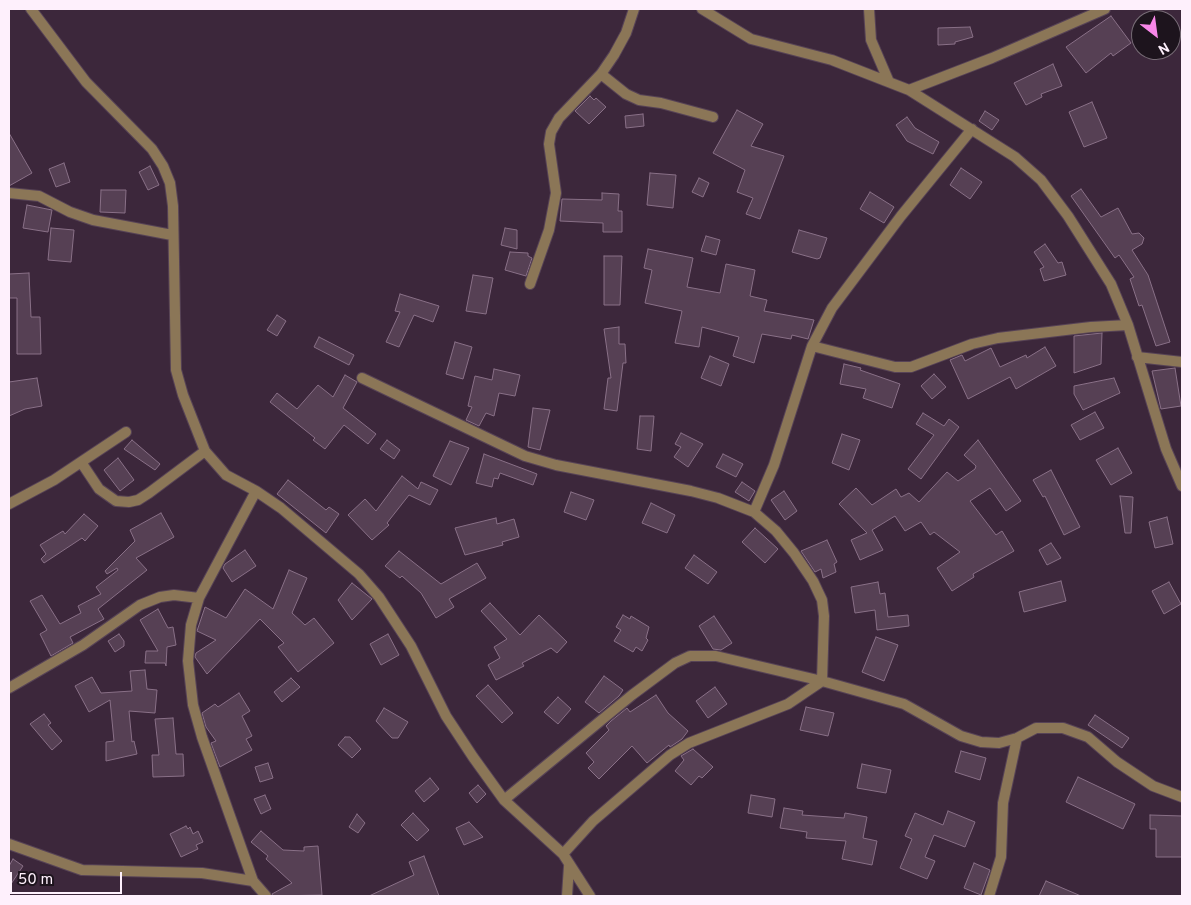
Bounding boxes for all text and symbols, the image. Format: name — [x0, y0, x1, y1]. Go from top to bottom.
north arrow — [1131, 10, 1181, 60]
text: N — [1155, 38, 1172, 57]
scale bar — [12, 862, 125, 894]
text: 50 m — [18, 871, 53, 890]

